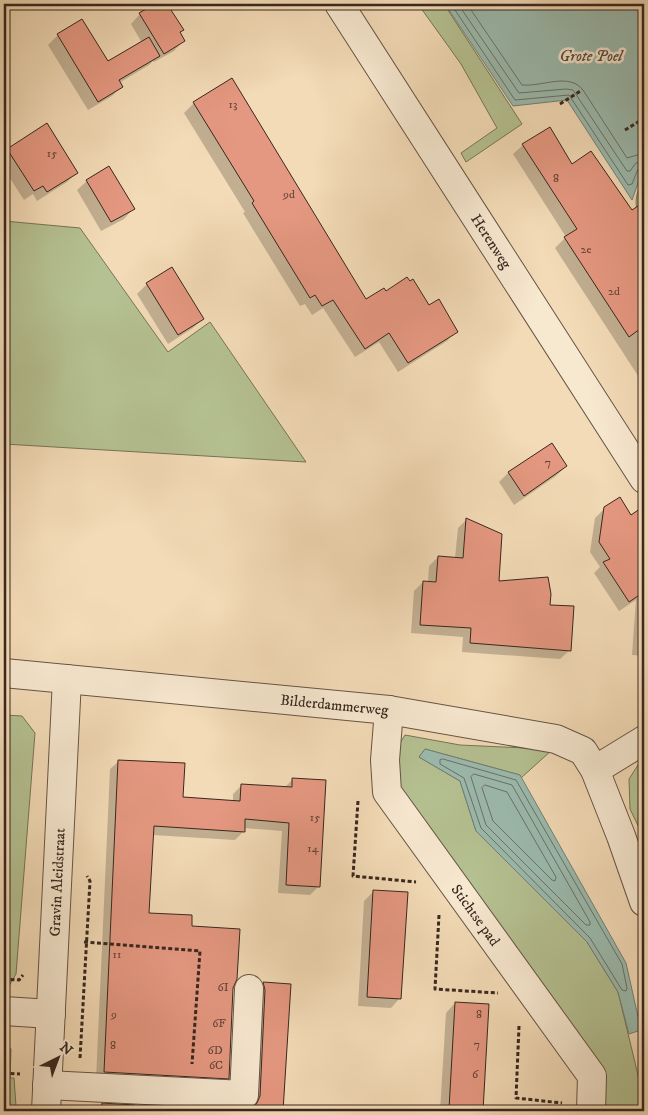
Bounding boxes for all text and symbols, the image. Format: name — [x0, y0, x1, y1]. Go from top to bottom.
water label: Grote Poel — [559, 46, 624, 66]
house number: 13 — [229, 97, 237, 112]
house number: 15 — [47, 146, 57, 161]
house number: 8 — [553, 171, 559, 186]
house number: 9d — [282, 187, 295, 202]
street label: Herenweg — [466, 211, 516, 273]
house number: 2e — [581, 242, 591, 257]
house number: 2d — [608, 284, 620, 299]
house number: 7 — [545, 455, 551, 470]
street label: Bilderdammerweg — [280, 691, 390, 720]
house number: 15 — [310, 810, 320, 825]
street label: Gravin Aleidstraat — [45, 827, 70, 937]
house number: 14 — [307, 841, 320, 856]
street label: Stichtse pad — [447, 881, 504, 950]
house number: 11 — [113, 947, 121, 962]
house number: 6I — [217, 980, 229, 995]
house number: 9 — [110, 1007, 117, 1022]
house number: 8 — [476, 1007, 482, 1022]
house number: 6F — [212, 1016, 226, 1031]
north arrow — [32, 1032, 82, 1082]
house number: 7 — [474, 1037, 480, 1052]
house number: 8 — [110, 1038, 116, 1053]
text: N — [56, 1039, 77, 1060]
house number: 6D — [207, 1043, 223, 1058]
house number: 6C — [209, 1058, 223, 1073]
house number: 6 — [472, 1067, 479, 1082]

